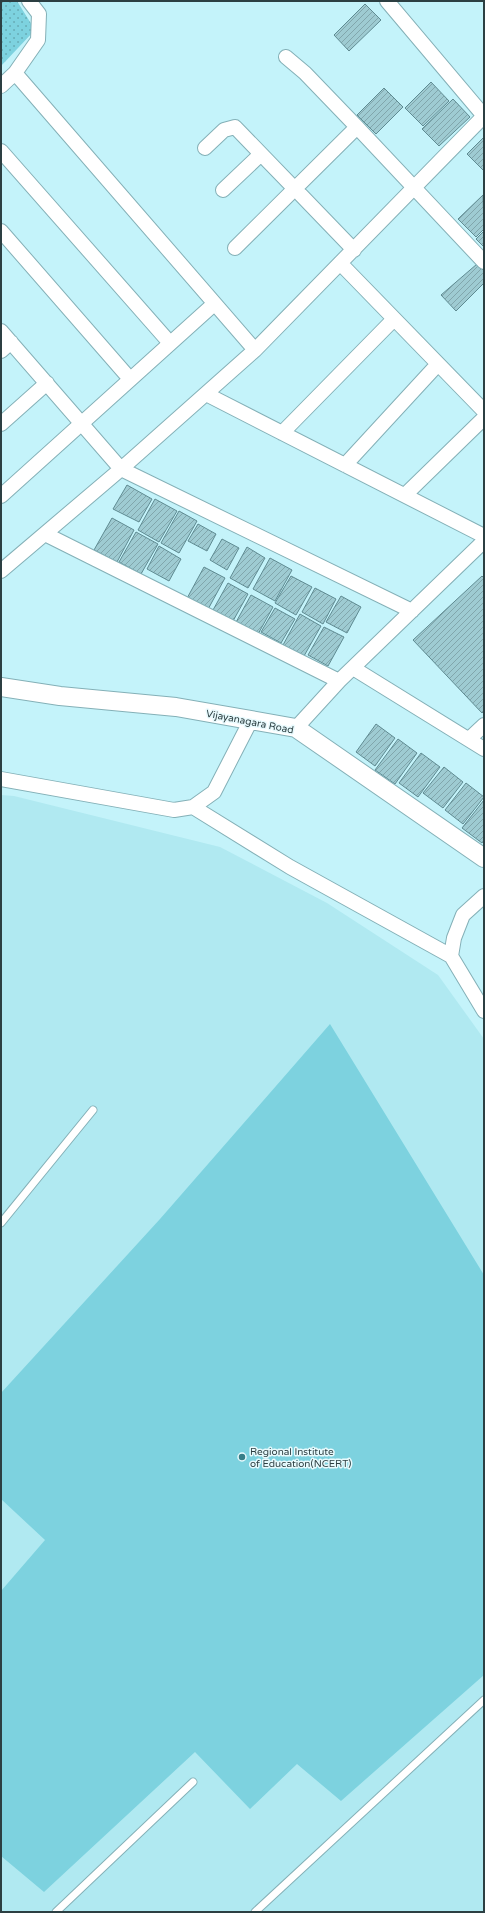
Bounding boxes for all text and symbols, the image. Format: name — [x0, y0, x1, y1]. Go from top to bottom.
street label: Vijayanagara Road — [205, 708, 295, 736]
place label: Regional Institute of Education(NCERT) — [250, 1446, 351, 1470]
marker: Regional Institute of Education(NCERT) — [237, 1452, 247, 1462]

